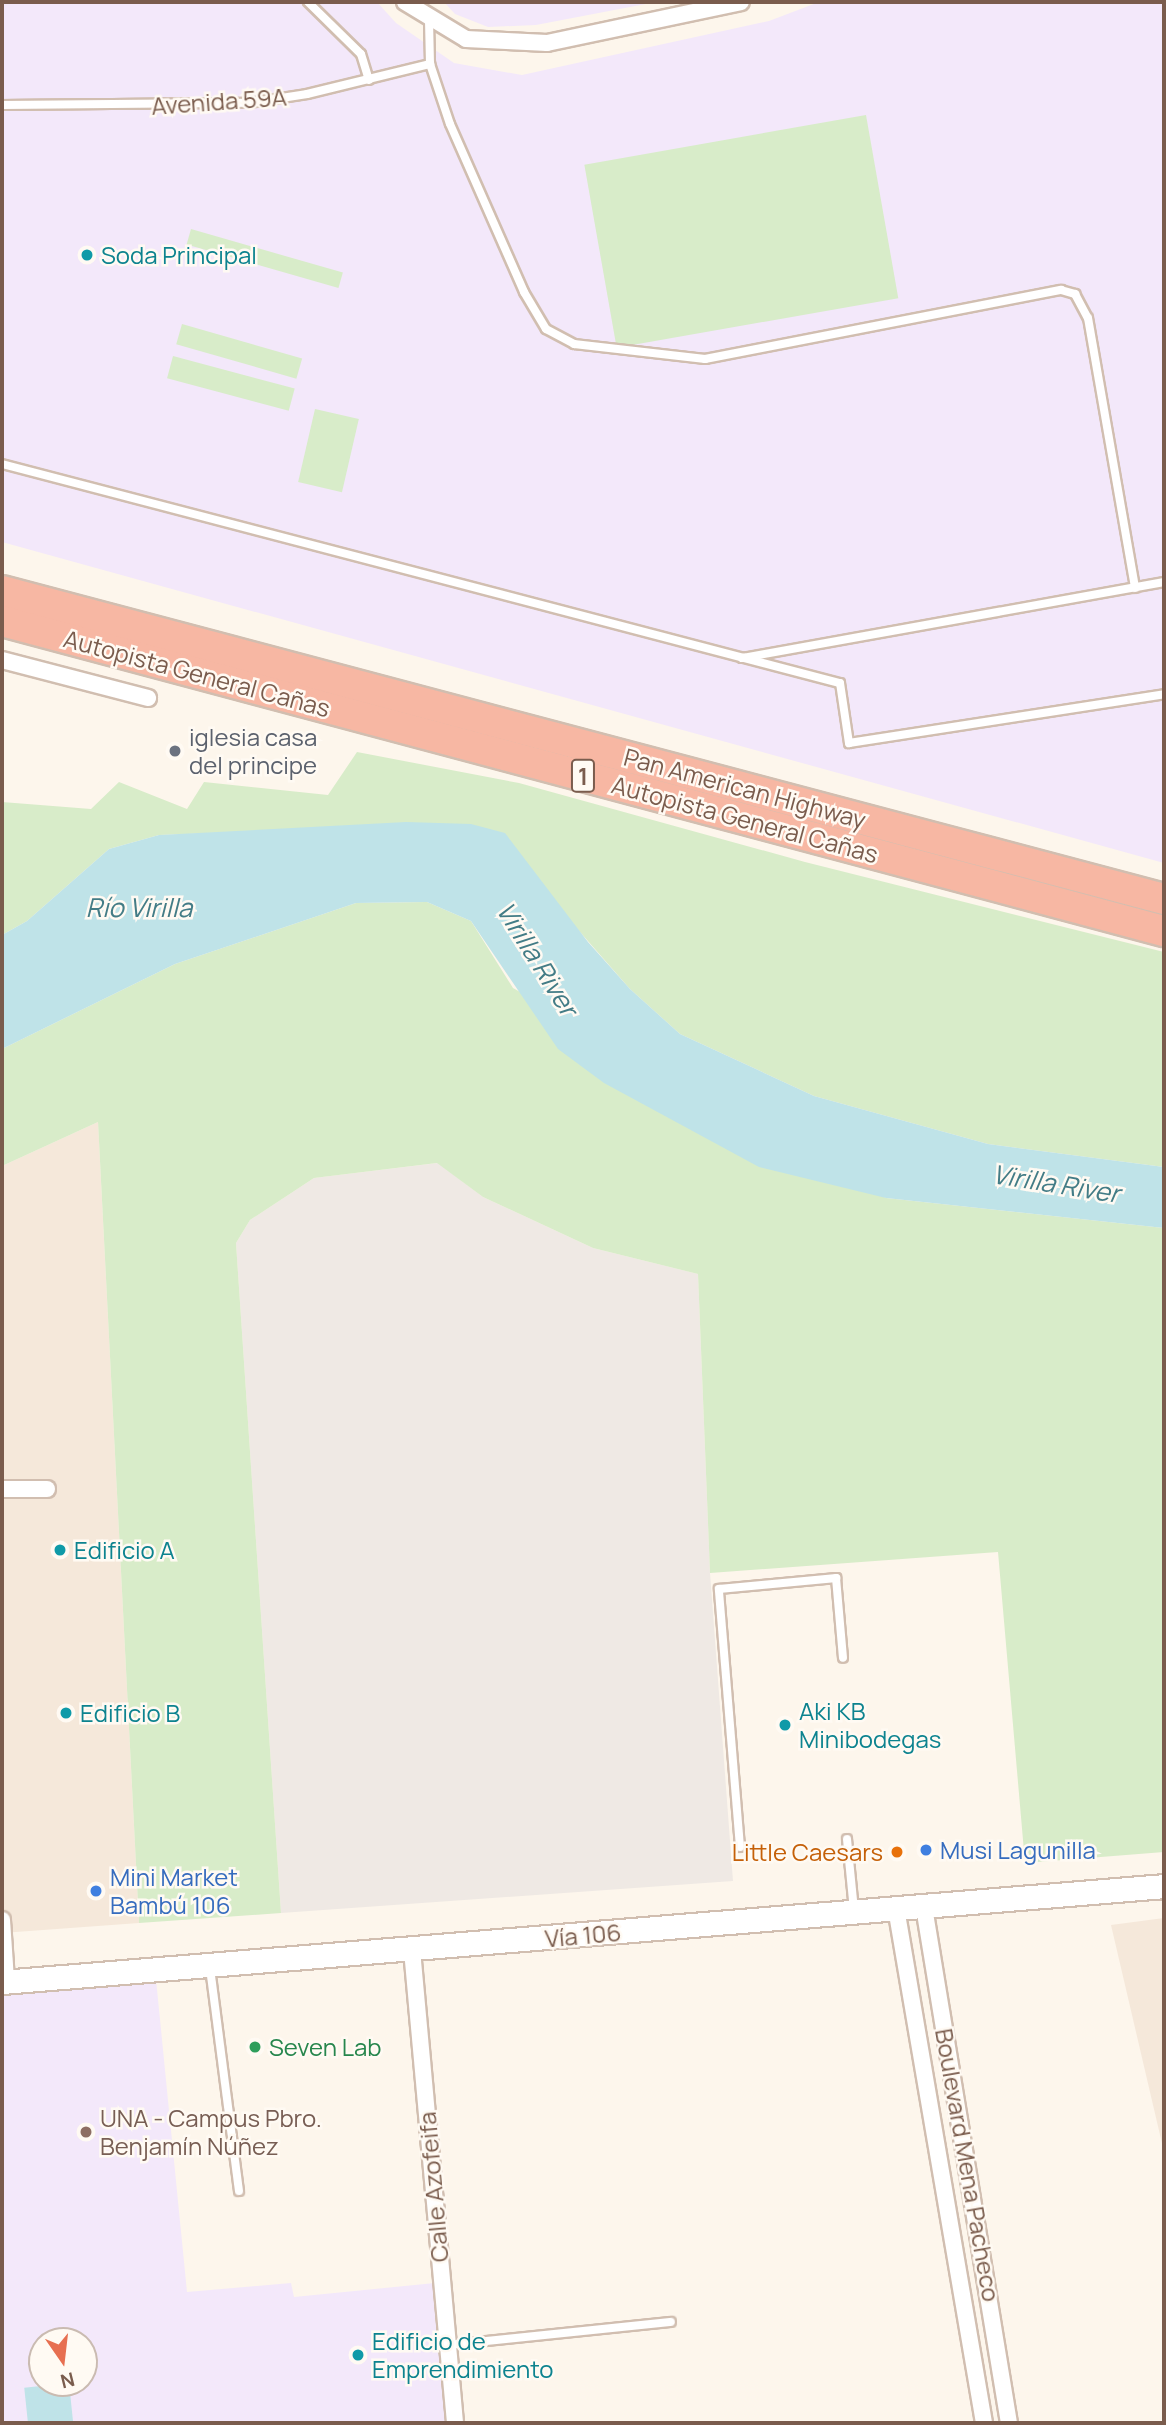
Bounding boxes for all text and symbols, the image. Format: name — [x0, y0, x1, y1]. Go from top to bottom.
street label: Avenida 59A — [150, 82, 288, 120]
place label: Soda Principal — [101, 241, 257, 269]
marker: Soda Principal — [79, 247, 95, 263]
street label: Autopista General Cañas — [61, 624, 333, 722]
place label: iglesia casa del principe — [189, 723, 317, 779]
street label: Pan American Highway — [621, 742, 869, 834]
marker: iglesia casa del principe — [167, 743, 183, 759]
road number: 1 — [571, 756, 595, 796]
street label: Autopista General Cañas — [609, 770, 881, 868]
water label: Río Virilla — [86, 892, 192, 924]
water label: Virilla River — [490, 896, 584, 1022]
water label: Virilla River — [990, 1159, 1122, 1209]
place label: Edificio A — [74, 1536, 175, 1564]
marker: Edificio A — [52, 1542, 68, 1558]
place label: Aki KB Minibodegas — [799, 1697, 941, 1753]
place label: Edificio B — [80, 1699, 180, 1727]
marker: Edificio B — [58, 1705, 74, 1721]
marker: Aki KB Minibodegas — [777, 1717, 793, 1733]
place label: Musi Lagunilla — [940, 1836, 1096, 1864]
place label: Little Caesars — [732, 1838, 883, 1866]
marker: Musi Lagunilla — [918, 1842, 934, 1858]
marker: Little Caesars — [889, 1844, 905, 1860]
place label: Mini Market Bambú 106 — [110, 1863, 238, 1919]
marker: Mini Market Bambú 106 — [88, 1883, 104, 1899]
street label: Vía 106 — [544, 1917, 622, 1953]
street label: Boulevard Mena Pacheco — [930, 2026, 1006, 2304]
place label: Seven Lab — [269, 2033, 382, 2061]
marker: Seven Lab — [247, 2039, 263, 2055]
place label: UNA - Campus Pbro. Benjamín Núñez — [100, 2104, 322, 2160]
street label: Calle Azofeifa — [412, 2111, 454, 2263]
marker: UNA - Campus Pbro. Benjamín Núñez — [78, 2124, 94, 2140]
north arrow — [28, 2327, 98, 2397]
place label: Edificio de Emprendimiento — [372, 2327, 554, 2383]
marker: Edificio de Emprendimiento — [350, 2347, 366, 2363]
text: N — [58, 2366, 77, 2395]

